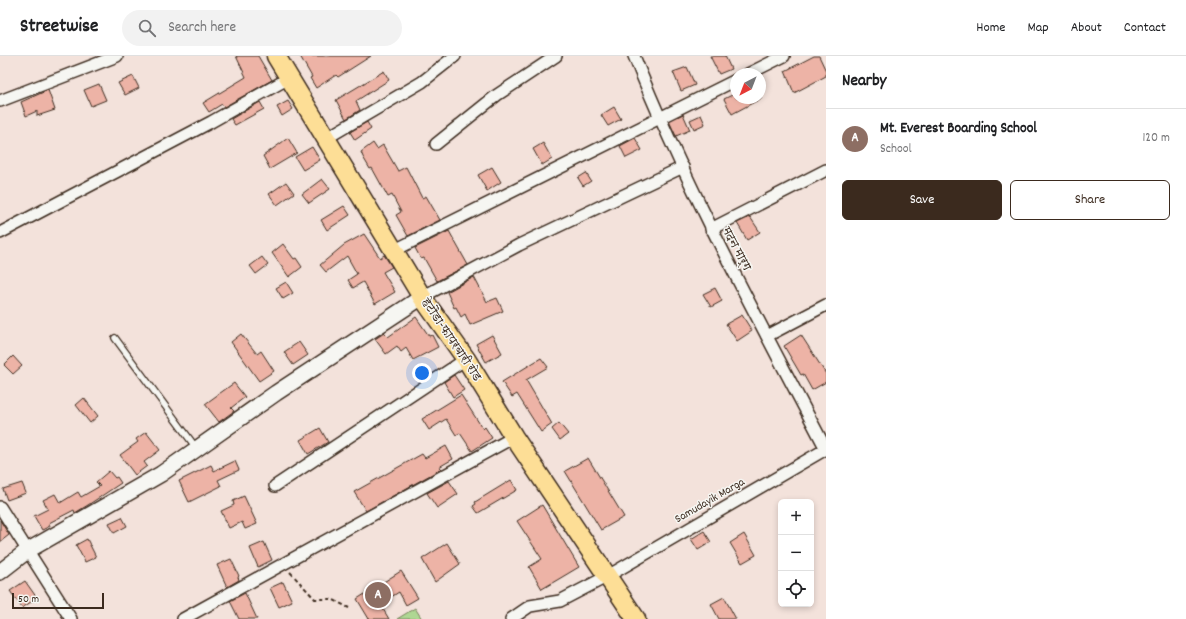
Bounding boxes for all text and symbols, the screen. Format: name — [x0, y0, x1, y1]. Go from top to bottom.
search box — [122, 10, 402, 46]
text: Streetwise — [20, 14, 98, 41]
icon: search — [136, 17, 158, 39]
text: Search here — [168, 17, 236, 39]
text: Home — [976, 18, 1005, 38]
text: Map — [1027, 18, 1049, 38]
text: About — [1071, 18, 1102, 38]
text: Contact — [1124, 18, 1166, 38]
north arrow — [730, 68, 766, 104]
text: Nearby — [842, 70, 886, 94]
text: Mt. Everest Boarding School — [880, 118, 1037, 140]
text: A — [851, 129, 859, 148]
text: 120 m — [1142, 129, 1170, 148]
text: School — [880, 140, 912, 159]
button: Save — [842, 180, 1002, 220]
button: Share — [1010, 180, 1170, 220]
street label: मदन मार्ग — [717, 223, 755, 275]
street label: हेटौडा-फापरबारी रोड — [416, 294, 485, 385]
your location — [412, 363, 432, 383]
street label: Samudayik Marga — [672, 474, 748, 528]
map controls — [778, 499, 814, 607]
button: + — [778, 499, 814, 535]
button: − — [778, 535, 814, 571]
button: locate — [778, 571, 814, 607]
pin: A — [365, 580, 391, 610]
scale bar — [12, 591, 104, 610]
text: 50 m — [18, 592, 39, 608]

